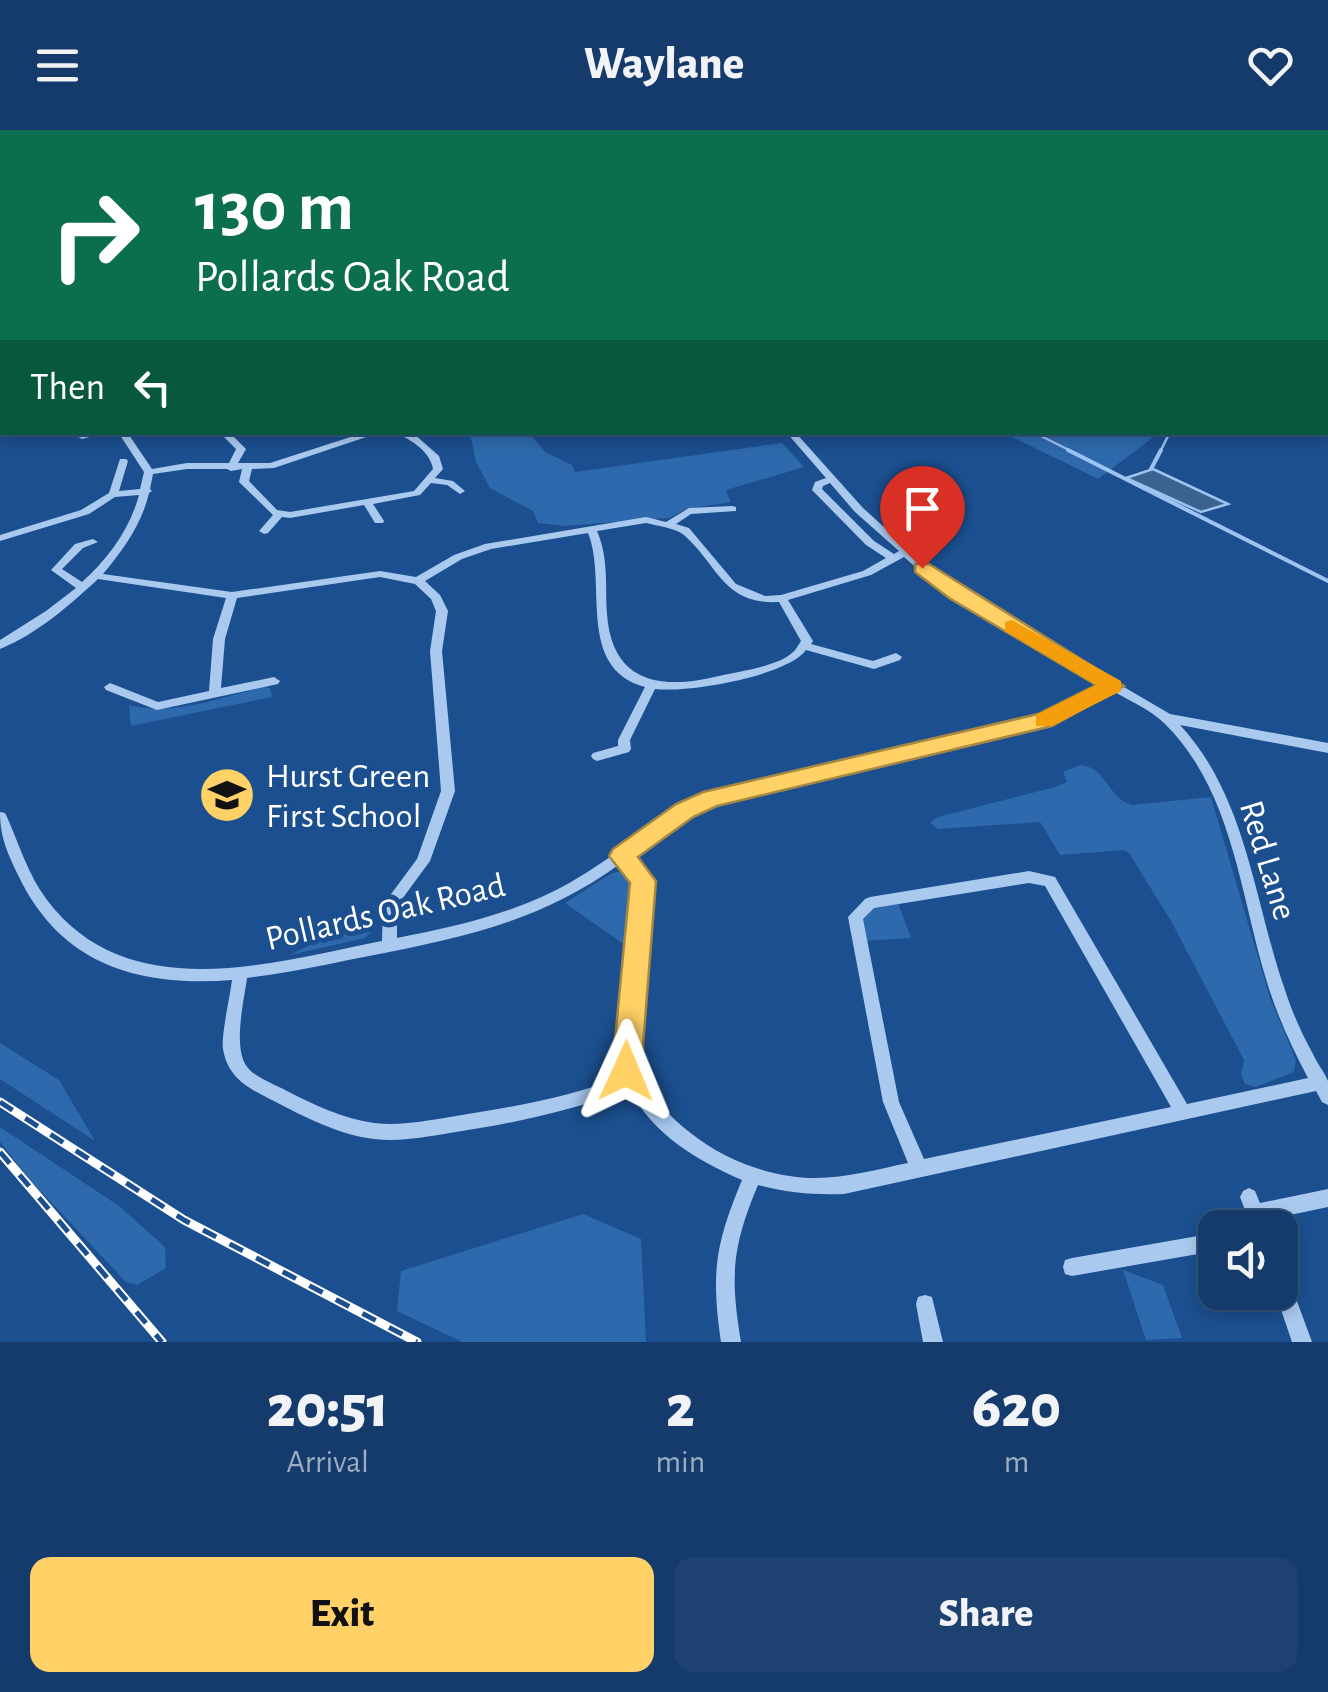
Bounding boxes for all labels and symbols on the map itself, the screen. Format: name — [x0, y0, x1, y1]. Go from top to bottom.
pin — [880, 466, 965, 569]
place label: Hurst Green First School — [266, 759, 430, 834]
school or university icon: Hurst Green First School — [197, 765, 257, 825]
street label: Red Lane — [1233, 797, 1302, 924]
street label: Pollards Oak Road — [262, 868, 509, 957]
position arrow — [574, 1019, 678, 1123]

